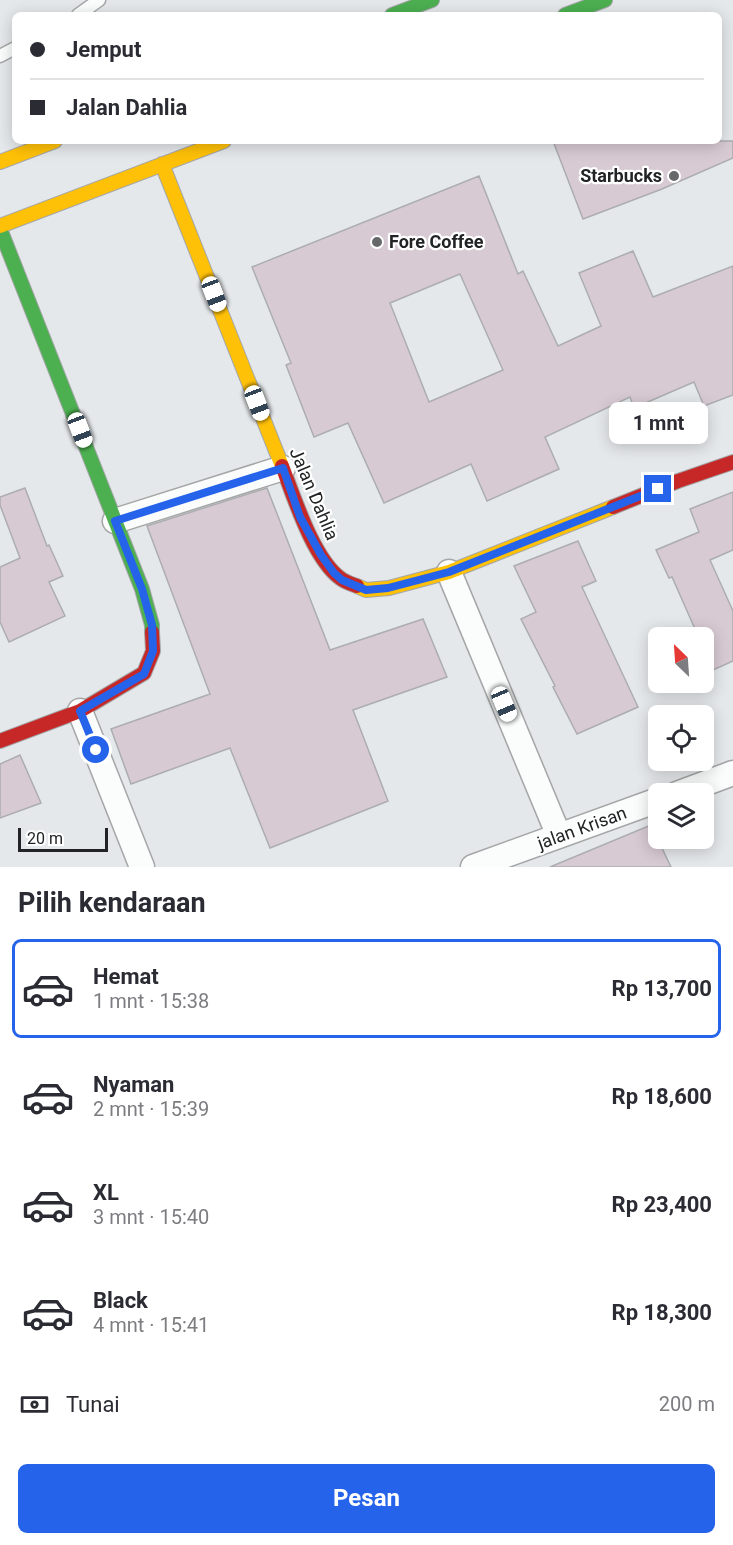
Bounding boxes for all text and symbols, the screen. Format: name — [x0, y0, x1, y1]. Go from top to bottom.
text: Jemput — [66, 37, 141, 62]
text: Jalan Dahlia — [66, 95, 187, 120]
place label: Starbucks — [580, 165, 662, 186]
marker: Starbucks — [667, 169, 681, 183]
place label: Fore Coffee — [389, 231, 484, 252]
marker: Fore Coffee — [370, 235, 384, 249]
car — [199, 274, 229, 314]
car — [242, 383, 272, 423]
callout: 1 mnt — [608, 402, 708, 444]
car — [65, 410, 95, 450]
text: 1 mnt — [633, 411, 684, 435]
street label: Jalan Dahlia — [286, 444, 343, 543]
route end — [644, 475, 671, 502]
north arrow — [648, 627, 714, 693]
map controls — [648, 627, 714, 849]
car — [489, 684, 519, 724]
button: locate — [648, 705, 714, 771]
route start — [82, 736, 109, 763]
button: layers — [648, 783, 714, 849]
street label: jalan Krisan — [533, 802, 629, 854]
scale bar — [18, 825, 108, 852]
text: 20 m — [27, 829, 63, 848]
text: Pilih kendaraan — [18, 887, 206, 919]
icon: car — [21, 962, 75, 1016]
text: Hemat — [93, 964, 159, 989]
text: Rp 13,700 — [612, 976, 712, 1001]
text: 1 mnt · 15:38 — [93, 989, 209, 1013]
icon: car — [21, 1070, 75, 1124]
text: Nyaman — [93, 1072, 174, 1097]
text: Rp 18,600 — [612, 1084, 712, 1109]
text: 2 mnt · 15:39 — [93, 1097, 209, 1121]
icon: car — [21, 1178, 75, 1232]
text: XL — [93, 1180, 119, 1205]
text: Rp 23,400 — [612, 1192, 712, 1217]
text: 3 mnt · 15:40 — [93, 1205, 209, 1229]
icon: car — [21, 1286, 75, 1340]
text: Black — [93, 1288, 148, 1313]
text: Rp 18,300 — [612, 1300, 712, 1325]
text: 4 mnt · 15:41 — [93, 1313, 209, 1337]
icon: cash — [18, 1388, 51, 1421]
text: Tunai — [66, 1392, 120, 1417]
text: 200 m — [659, 1392, 715, 1416]
button: Pesan — [18, 1464, 715, 1533]

